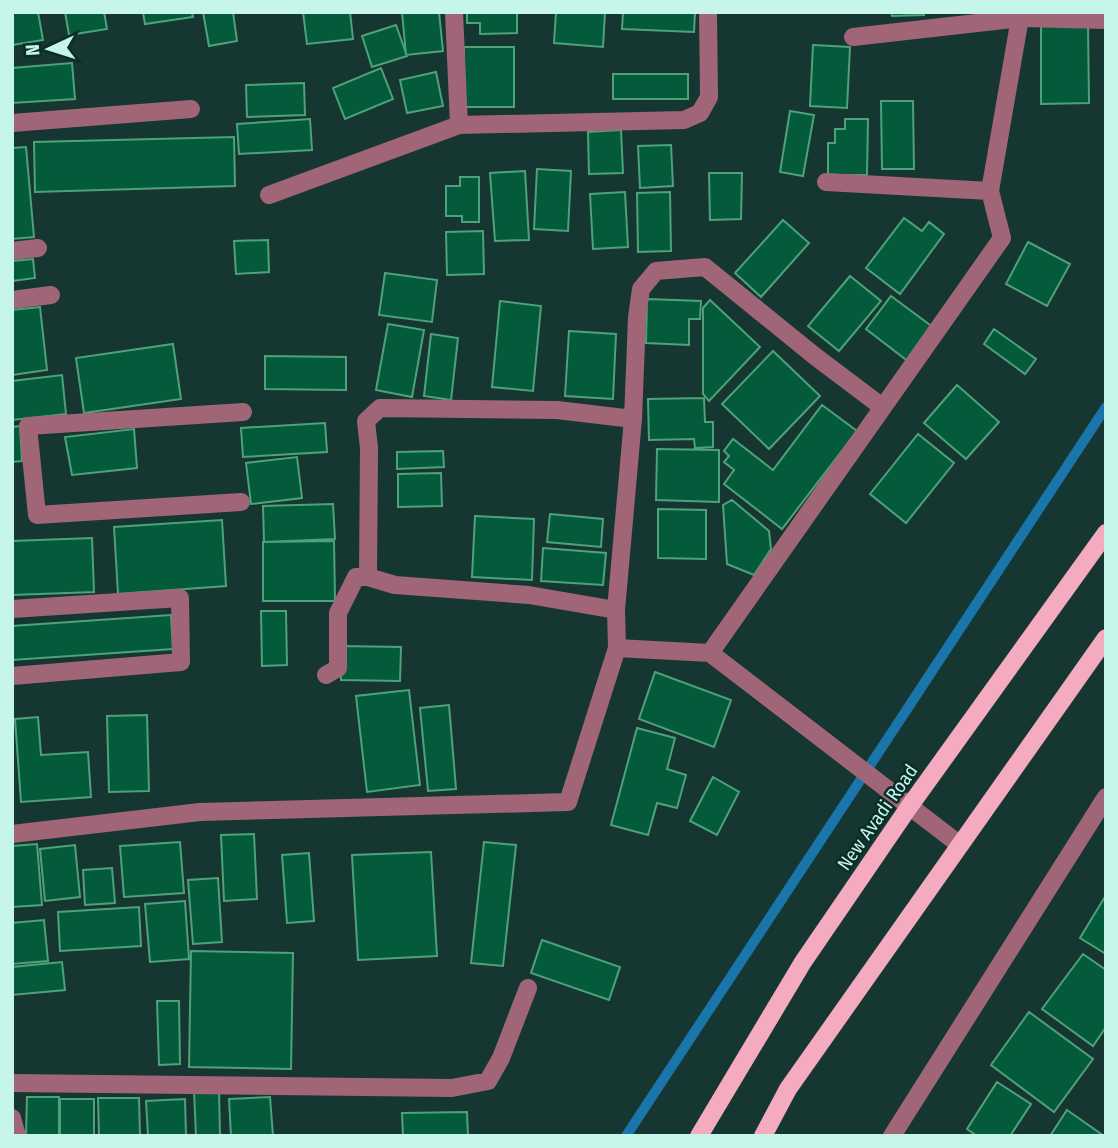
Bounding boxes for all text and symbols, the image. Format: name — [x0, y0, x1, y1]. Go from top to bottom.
north arrow — [14, 14, 84, 84]
text: N — [21, 44, 44, 57]
street label: New Avadi Road — [832, 760, 922, 875]

